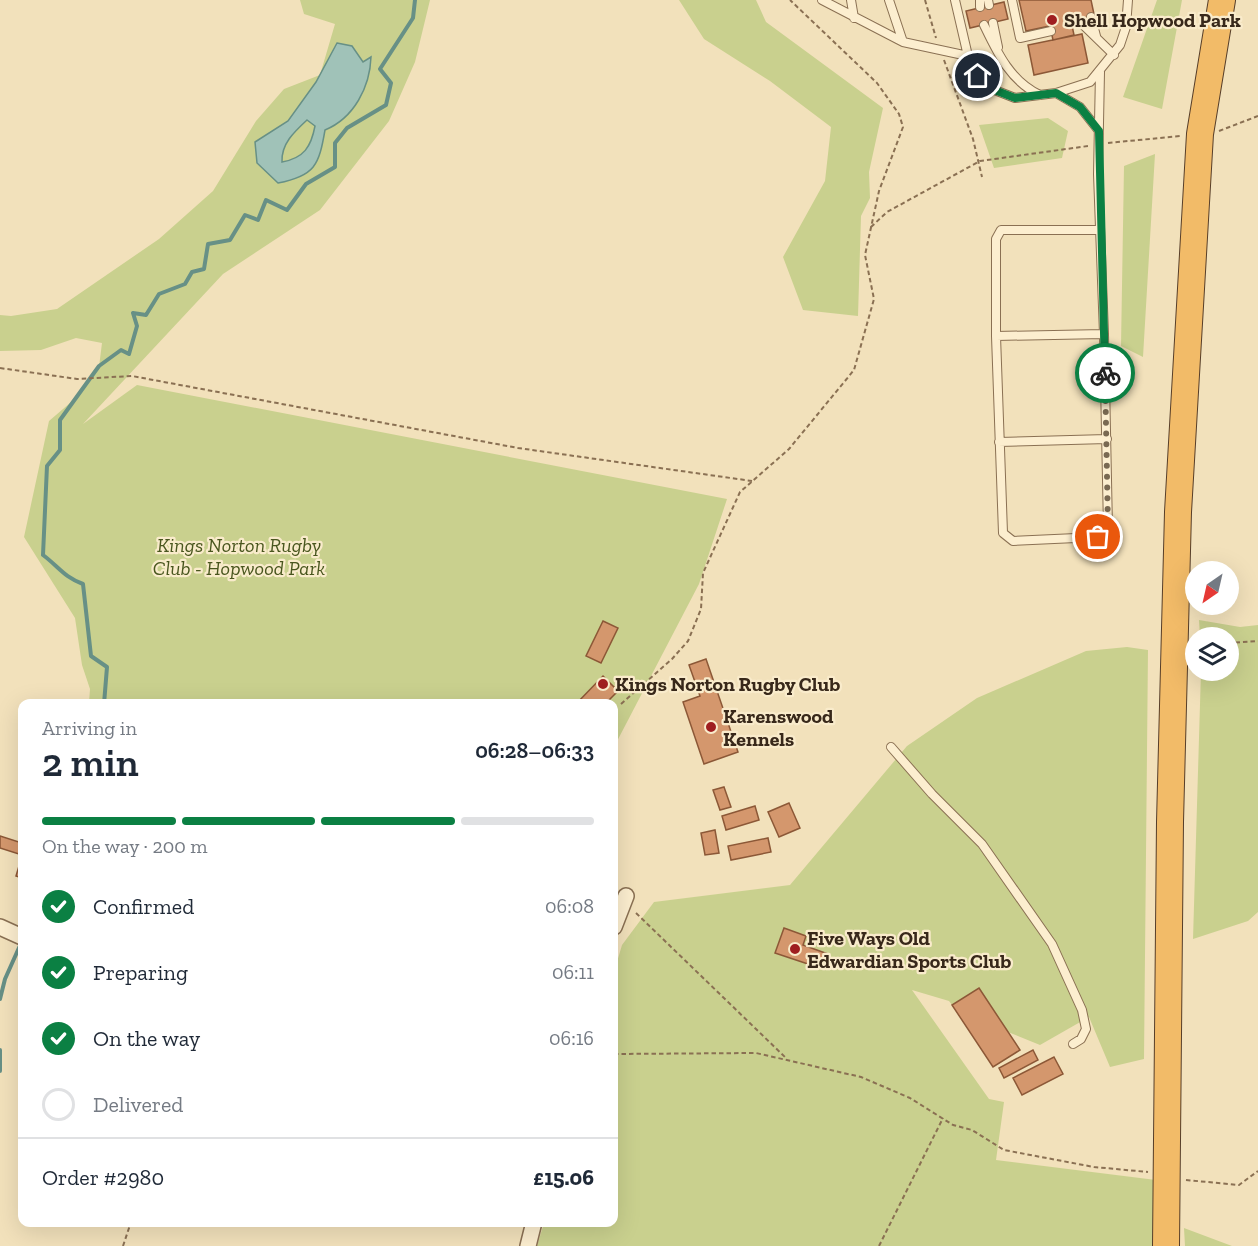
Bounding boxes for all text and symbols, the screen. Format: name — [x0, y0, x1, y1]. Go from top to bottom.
place label: Shell Hopwood Park — [1064, 8, 1241, 32]
marker: Shell Hopwood Park — [1045, 13, 1059, 27]
pin — [952, 50, 1003, 101]
icon: home — [961, 59, 994, 92]
courier — [1075, 343, 1135, 403]
icon: bike — [1089, 357, 1122, 390]
pin — [1072, 511, 1123, 562]
icon: bag — [1081, 520, 1114, 553]
park label: Kings Norton Rugby Club - Hopwood Park — [153, 533, 325, 580]
north arrow — [1185, 561, 1239, 615]
map controls — [1185, 561, 1239, 681]
button: layers — [1185, 627, 1239, 681]
place label: Kings Norton Rugby Club — [615, 672, 840, 696]
marker: Kings Norton Rugby Club — [596, 677, 610, 691]
place label: Karenswood Kennels — [723, 704, 834, 751]
text: Arriving in — [42, 716, 137, 740]
marker: Karenswood Kennels — [704, 720, 718, 734]
text: 06:28–06:33 — [475, 737, 594, 764]
text: 2 min — [42, 739, 139, 786]
text: On the way · 200 m — [42, 834, 208, 858]
icon: check — [42, 890, 75, 923]
text: Confirmed — [93, 893, 194, 920]
text: 06:08 — [545, 894, 594, 918]
place label: Five Ways Old Edwardian Sports Club — [807, 926, 1011, 973]
marker: Five Ways Old Edwardian Sports Club — [788, 942, 802, 956]
icon: check — [42, 956, 75, 989]
text: Preparing — [93, 959, 188, 986]
text: 06:11 — [552, 960, 594, 984]
icon: check — [42, 1022, 75, 1055]
text: On the way — [93, 1025, 200, 1052]
text: 06:16 — [549, 1026, 594, 1050]
text: Delivered — [93, 1091, 183, 1118]
text: Order #2980 — [42, 1164, 164, 1191]
text: £15.06 — [533, 1164, 594, 1191]

